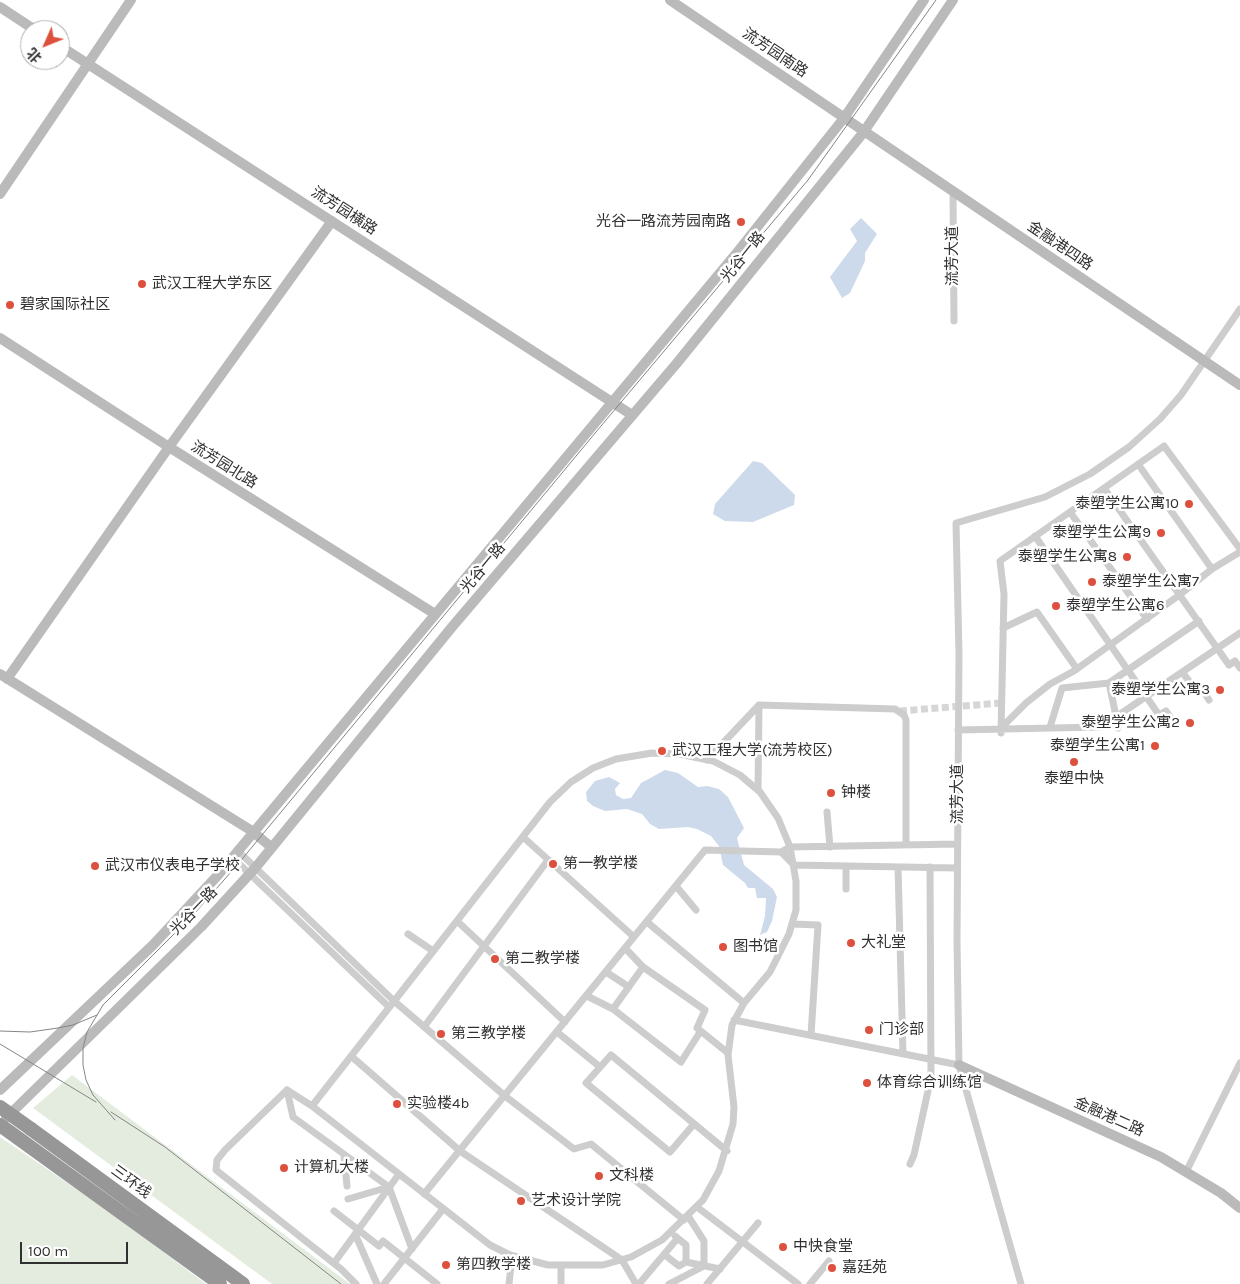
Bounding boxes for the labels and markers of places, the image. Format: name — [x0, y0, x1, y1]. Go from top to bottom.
place label: 光谷一路流芳园南路 — [596, 213, 731, 231]
marker: 光谷一路流芳园南路 — [735, 216, 747, 228]
place label: 武汉工程大学东区 — [152, 275, 272, 293]
marker: 武汉工程大学东区 — [136, 278, 148, 290]
place label: 碧家国际社区 — [20, 296, 110, 314]
marker: 碧家国际社区 — [4, 299, 16, 311]
place label: 泰塑学生公寓10 — [1075, 495, 1179, 513]
marker: 泰塑学生公寓10 — [1183, 498, 1195, 510]
place label: 泰塑学生公寓9 — [1052, 524, 1151, 542]
marker: 泰塑学生公寓9 — [1155, 527, 1167, 539]
place label: 泰塑学生公寓8 — [1018, 548, 1117, 566]
marker: 泰塑学生公寓8 — [1121, 551, 1133, 563]
place label: 泰塑学生公寓7 — [1102, 573, 1199, 591]
marker: 泰塑学生公寓7 — [1086, 576, 1098, 588]
place label: 泰塑学生公寓6 — [1066, 597, 1165, 615]
marker: 泰塑学生公寓6 — [1050, 600, 1062, 612]
place label: 泰塑学生公寓3 — [1111, 681, 1210, 699]
marker: 泰塑学生公寓3 — [1214, 684, 1226, 696]
place label: 泰塑学生公寓2 — [1081, 714, 1180, 732]
marker: 泰塑学生公寓2 — [1184, 717, 1196, 729]
place label: 泰塑学生公寓1 — [1050, 737, 1145, 755]
marker: 泰塑学生公寓1 — [1149, 740, 1161, 752]
place label: 武汉工程大学(流芳校区) — [672, 742, 833, 760]
marker: 武汉工程大学(流芳校区) — [656, 745, 668, 757]
marker: 泰塑中快 — [1068, 756, 1080, 768]
place label: 泰塑中快 — [1044, 770, 1104, 788]
place label: 钟楼 — [841, 784, 871, 802]
marker: 钟楼 — [825, 787, 837, 799]
place label: 第一教学楼 — [563, 855, 638, 873]
place label: 武汉市仪表电子学校 — [105, 857, 240, 875]
marker: 第一教学楼 — [547, 858, 559, 870]
marker: 武汉市仪表电子学校 — [89, 860, 101, 872]
place label: 大礼堂 — [861, 934, 906, 952]
marker: 大礼堂 — [845, 937, 857, 949]
place label: 图书馆 — [733, 938, 778, 956]
marker: 图书馆 — [717, 941, 729, 953]
place label: 第二教学楼 — [505, 950, 580, 968]
marker: 第二教学楼 — [489, 953, 501, 965]
place label: 门诊部 — [879, 1021, 924, 1039]
marker: 门诊部 — [863, 1024, 875, 1036]
place label: 第三教学楼 — [451, 1025, 526, 1043]
marker: 第三教学楼 — [435, 1028, 447, 1040]
place label: 体育综合训练馆 — [877, 1074, 982, 1092]
marker: 体育综合训练馆 — [861, 1077, 873, 1089]
place label: 实验楼4b — [407, 1095, 469, 1113]
marker: 实验楼4b — [391, 1098, 403, 1110]
place label: 计算机大楼 — [294, 1159, 369, 1177]
marker: 计算机大楼 — [278, 1162, 290, 1174]
place label: 文科楼 — [609, 1167, 654, 1185]
marker: 文科楼 — [593, 1170, 605, 1182]
place label: 艺术设计学院 — [531, 1192, 621, 1210]
marker: 艺术设计学院 — [515, 1195, 527, 1207]
place label: 中快食堂 — [793, 1238, 853, 1256]
marker: 中快食堂 — [777, 1241, 789, 1253]
place label: 第四教学楼 — [456, 1256, 531, 1274]
marker: 第四教学楼 — [440, 1259, 452, 1271]
place label: 嘉廷苑 — [842, 1259, 887, 1277]
marker: 嘉廷苑 — [826, 1262, 838, 1274]

